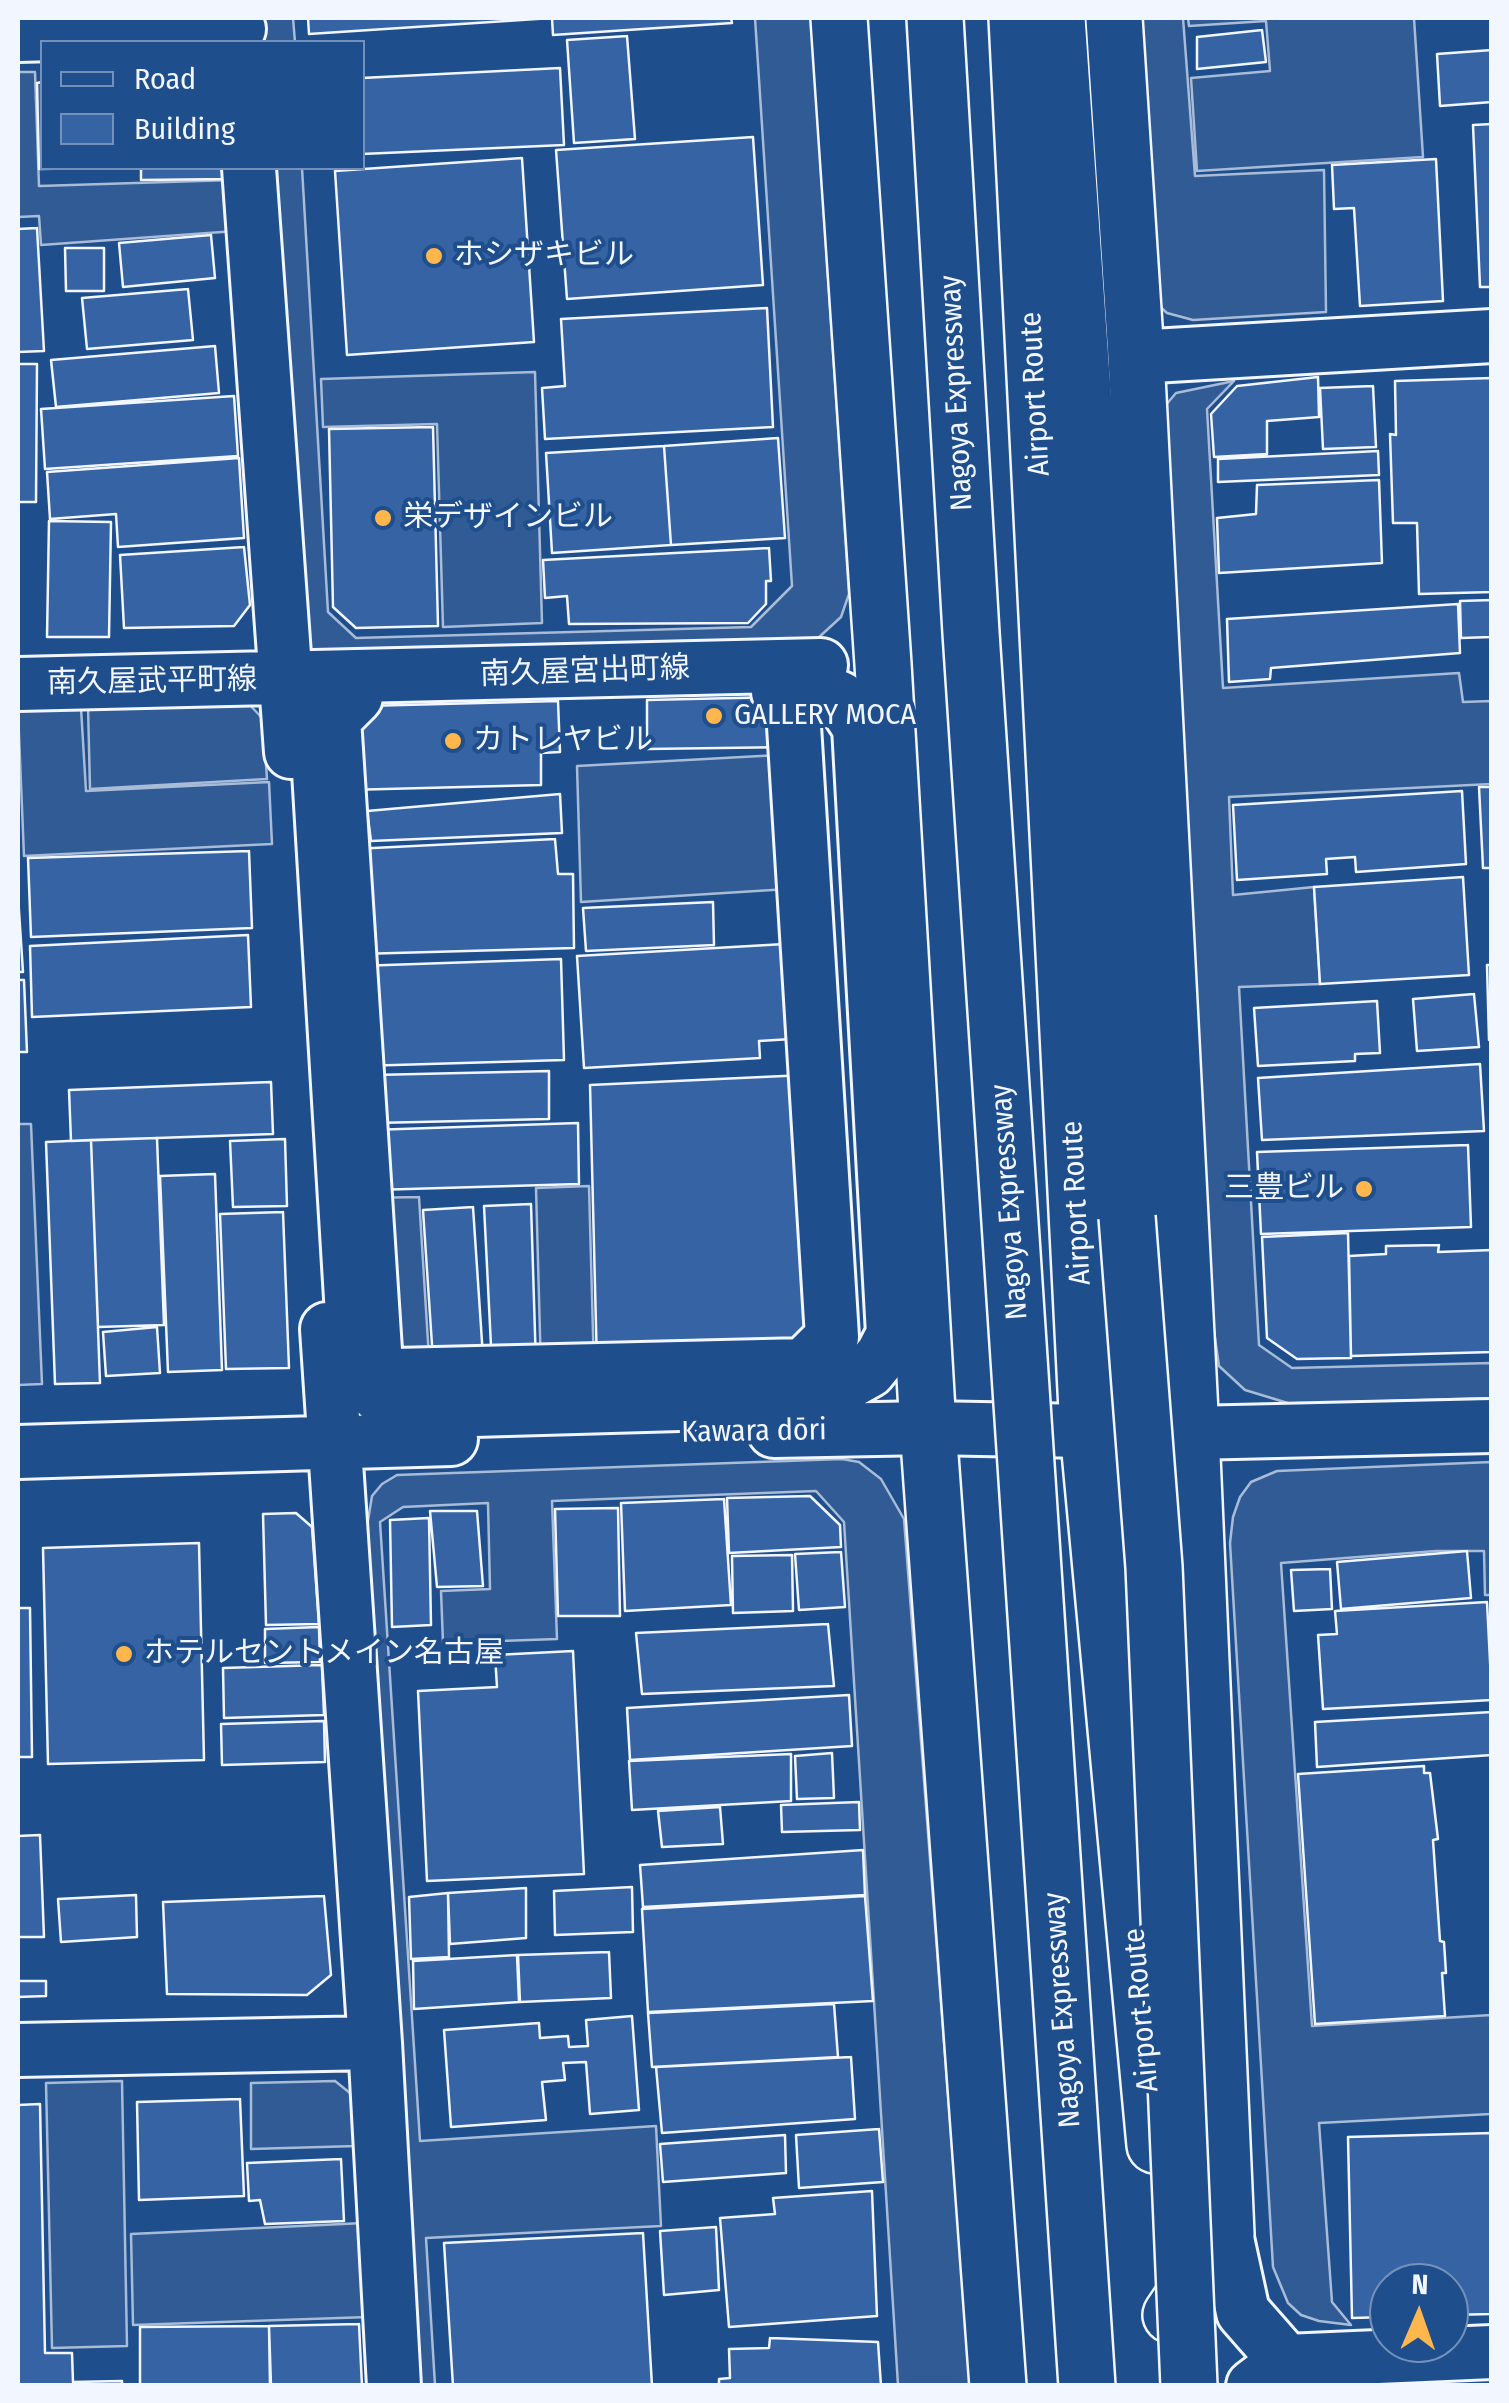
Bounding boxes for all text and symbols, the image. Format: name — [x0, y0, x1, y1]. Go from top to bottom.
legend — [40, 40, 365, 170]
text: Road — [134, 61, 196, 97]
text: Building — [134, 111, 235, 147]
place label: ホシザキビル — [454, 238, 634, 274]
marker: ホシザキビル — [423, 245, 445, 267]
street label: Nagoya Expressway — [933, 274, 981, 512]
street label: Airport Route — [1014, 311, 1058, 477]
place label: 栄デザインビル — [403, 500, 613, 536]
marker: 栄デザインビル — [372, 507, 394, 529]
street label: 南久屋宮出町線 — [479, 650, 691, 694]
street label: 南久屋武平町線 — [47, 662, 257, 702]
place label: GALLERY MOCA — [734, 698, 916, 734]
marker: GALLERY MOCA — [703, 705, 725, 727]
place label: カトレヤビル — [473, 723, 653, 759]
marker: カトレヤビル — [442, 730, 464, 752]
street label: Nagoya Expressway — [984, 1083, 1036, 1321]
street label: Airport Route — [1055, 1120, 1099, 1286]
place label: 三豊ビル — [1224, 1171, 1344, 1207]
marker: 三豊ビル — [1353, 1178, 1375, 1200]
street label: Kawara dōri — [681, 1413, 827, 1451]
place label: ホテルセントメイン名古屋 — [144, 1636, 504, 1672]
marker: ホテルセントメイン名古屋 — [113, 1643, 135, 1665]
street label: Nagoya Expressway — [1037, 1891, 1089, 2129]
street label: Airport Route — [1117, 1927, 1167, 2093]
north arrow — [1369, 2263, 1469, 2363]
text: N — [1411, 2268, 1429, 2301]

